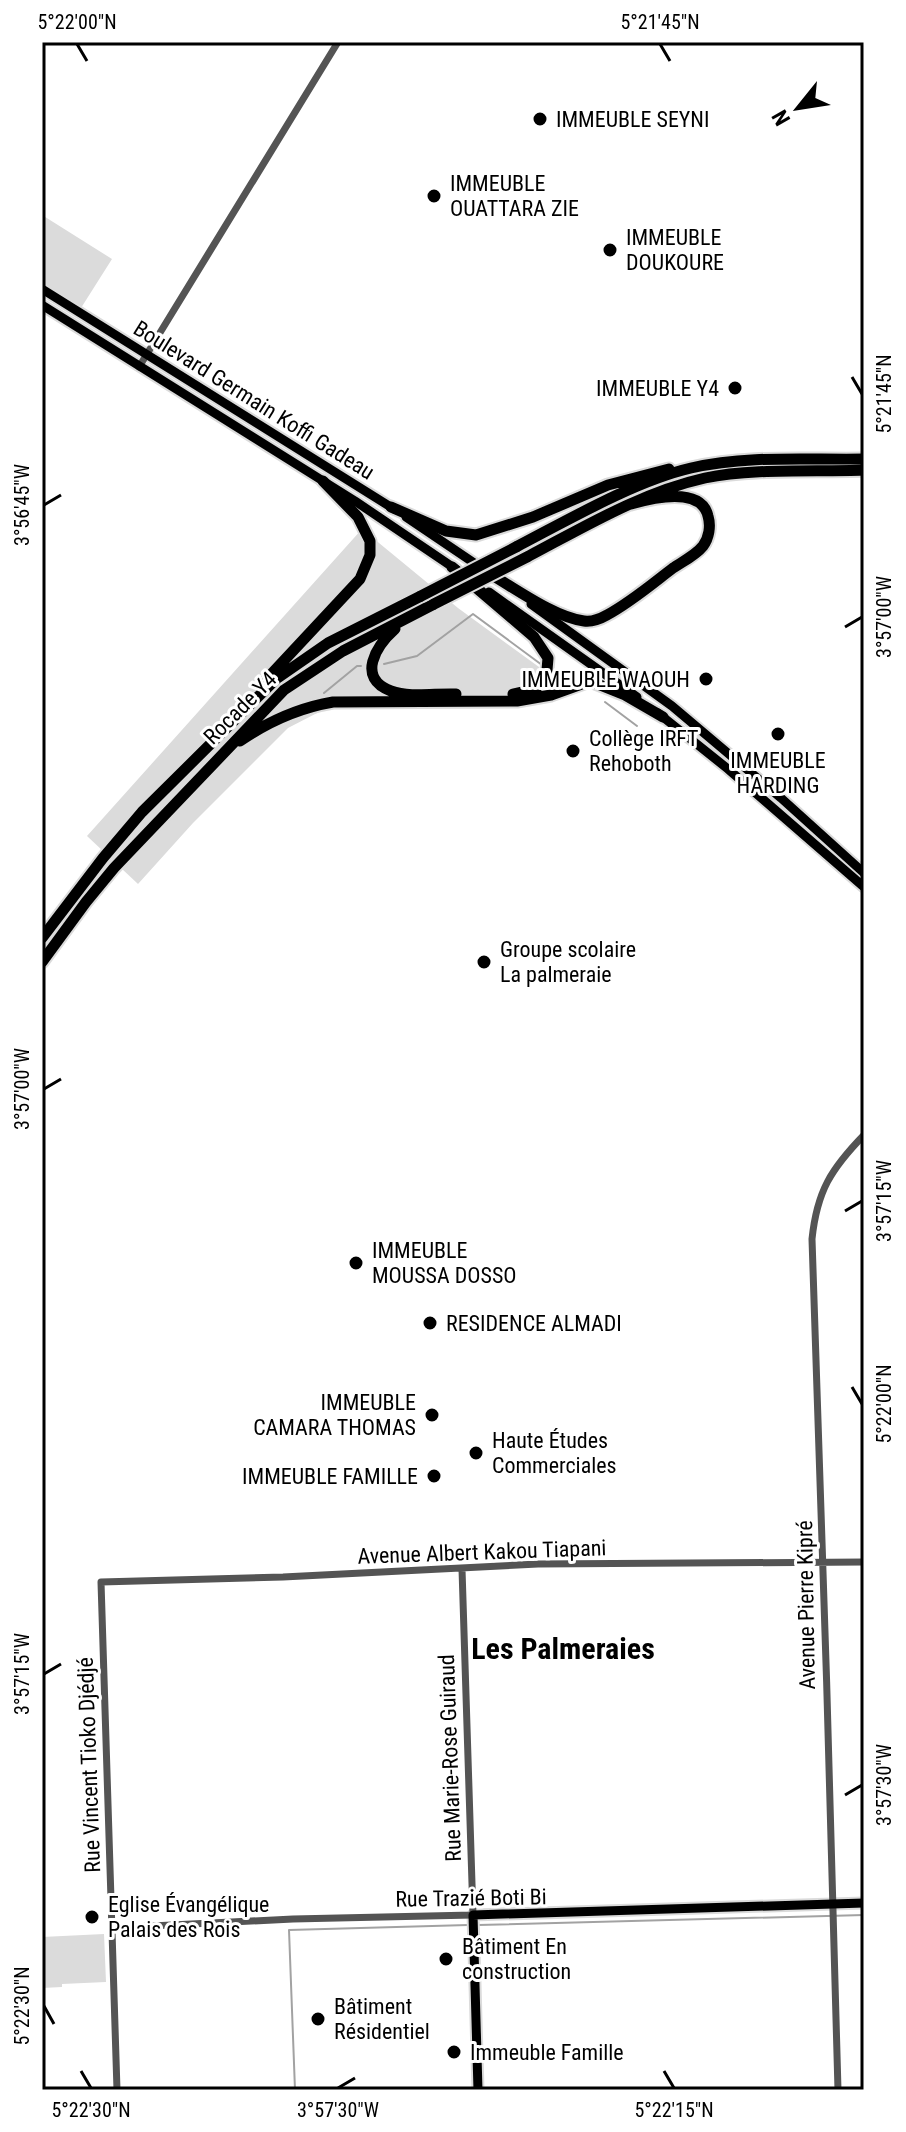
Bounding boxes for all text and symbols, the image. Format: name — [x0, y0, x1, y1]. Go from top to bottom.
text: 5°22'00"N — [37, 10, 117, 34]
text: 5°21'45"N — [620, 10, 700, 34]
north arrow — [758, 68, 838, 148]
text: N — [767, 106, 795, 130]
place label: IMMEUBLE SEYNI — [556, 107, 710, 132]
marker: IMMEUBLE SEYNI — [531, 110, 549, 128]
place label: IMMEUBLE OUATTARA ZIE — [450, 171, 579, 221]
marker: IMMEUBLE OUATTARA ZIE — [425, 187, 443, 205]
place label: IMMEUBLE DOUKOURE — [626, 225, 724, 275]
marker: IMMEUBLE DOUKOURE — [601, 241, 619, 259]
street label: Boulevard Germain Koffi Gadeau — [129, 315, 379, 485]
text: 5°21'45"N — [872, 354, 896, 434]
place label: IMMEUBLE Y4 — [596, 376, 719, 401]
marker: IMMEUBLE Y4 — [726, 379, 744, 397]
text: 3°56'45"W — [10, 464, 34, 546]
text: 3°57'00"W — [872, 576, 896, 658]
street label: Rocade Y4 — [199, 667, 281, 749]
place label: IMMEUBLE WAOUH — [521, 667, 690, 692]
marker: IMMEUBLE WAOUH — [697, 670, 715, 688]
marker: IMMEUBLE HARDING — [769, 725, 787, 743]
place label: Collège IRFT Rehoboth — [589, 726, 699, 776]
marker: Collège IRFT Rehoboth — [564, 742, 582, 760]
place label: IMMEUBLE HARDING — [730, 748, 826, 798]
place label: Groupe scolaire La palmeraie — [500, 937, 636, 987]
marker: Groupe scolaire La palmeraie — [475, 953, 493, 971]
text: 3°57'00"W — [10, 1048, 34, 1130]
text: 3°57'15"W — [872, 1160, 896, 1242]
place label: IMMEUBLE MOUSSA DOSSO — [372, 1238, 517, 1288]
marker: IMMEUBLE MOUSSA DOSSO — [347, 1254, 365, 1272]
place label: RESIDENCE ALMADI — [446, 1311, 622, 1336]
marker: RESIDENCE ALMADI — [421, 1314, 439, 1332]
text: 5°22'00"N — [872, 1364, 896, 1444]
place label: IMMEUBLE CAMARA THOMAS — [253, 1390, 416, 1440]
marker: IMMEUBLE CAMARA THOMAS — [423, 1406, 441, 1424]
place label: Haute Études Commerciales — [492, 1428, 617, 1478]
marker: Haute Études Commerciales — [467, 1444, 485, 1462]
place label: IMMEUBLE FAMILLE — [242, 1464, 418, 1489]
marker: IMMEUBLE FAMILLE — [425, 1467, 443, 1485]
street label: Avenue Pierre Kipré — [792, 1520, 820, 1690]
street label: Avenue Albert Kakou Tiapani — [357, 1535, 607, 1569]
district label: Les Palmeraies — [471, 1631, 655, 1666]
text: 3°57'15"W — [10, 1633, 34, 1715]
street label: Rue Marie-Rose Guiraud — [434, 1654, 466, 1862]
street label: Rue Vincent Tioko Djédjé — [73, 1657, 105, 1873]
text: 3°57'30"W — [872, 1744, 896, 1826]
street label: Rue Trazié Boti Bi — [395, 1884, 547, 1912]
place label: Eglise Évangélique Palais des Rois — [108, 1892, 269, 1942]
marker: Eglise Évangélique Palais des Rois — [83, 1908, 101, 1926]
place label: Bâtiment En construction — [462, 1934, 571, 1984]
marker: Bâtiment En construction — [437, 1950, 455, 1968]
text: 5°22'30"N — [10, 1966, 34, 2046]
place label: Bâtiment Résidentiel — [334, 1994, 430, 2044]
marker: Bâtiment Résidentiel — [309, 2010, 327, 2028]
place label: Immeuble Famille — [470, 2040, 624, 2065]
marker: Immeuble Famille — [445, 2043, 463, 2061]
text: 5°22'30"N — [51, 2098, 131, 2122]
text: 3°57'30"W — [297, 2098, 379, 2122]
text: 5°22'15"N — [634, 2098, 714, 2122]

